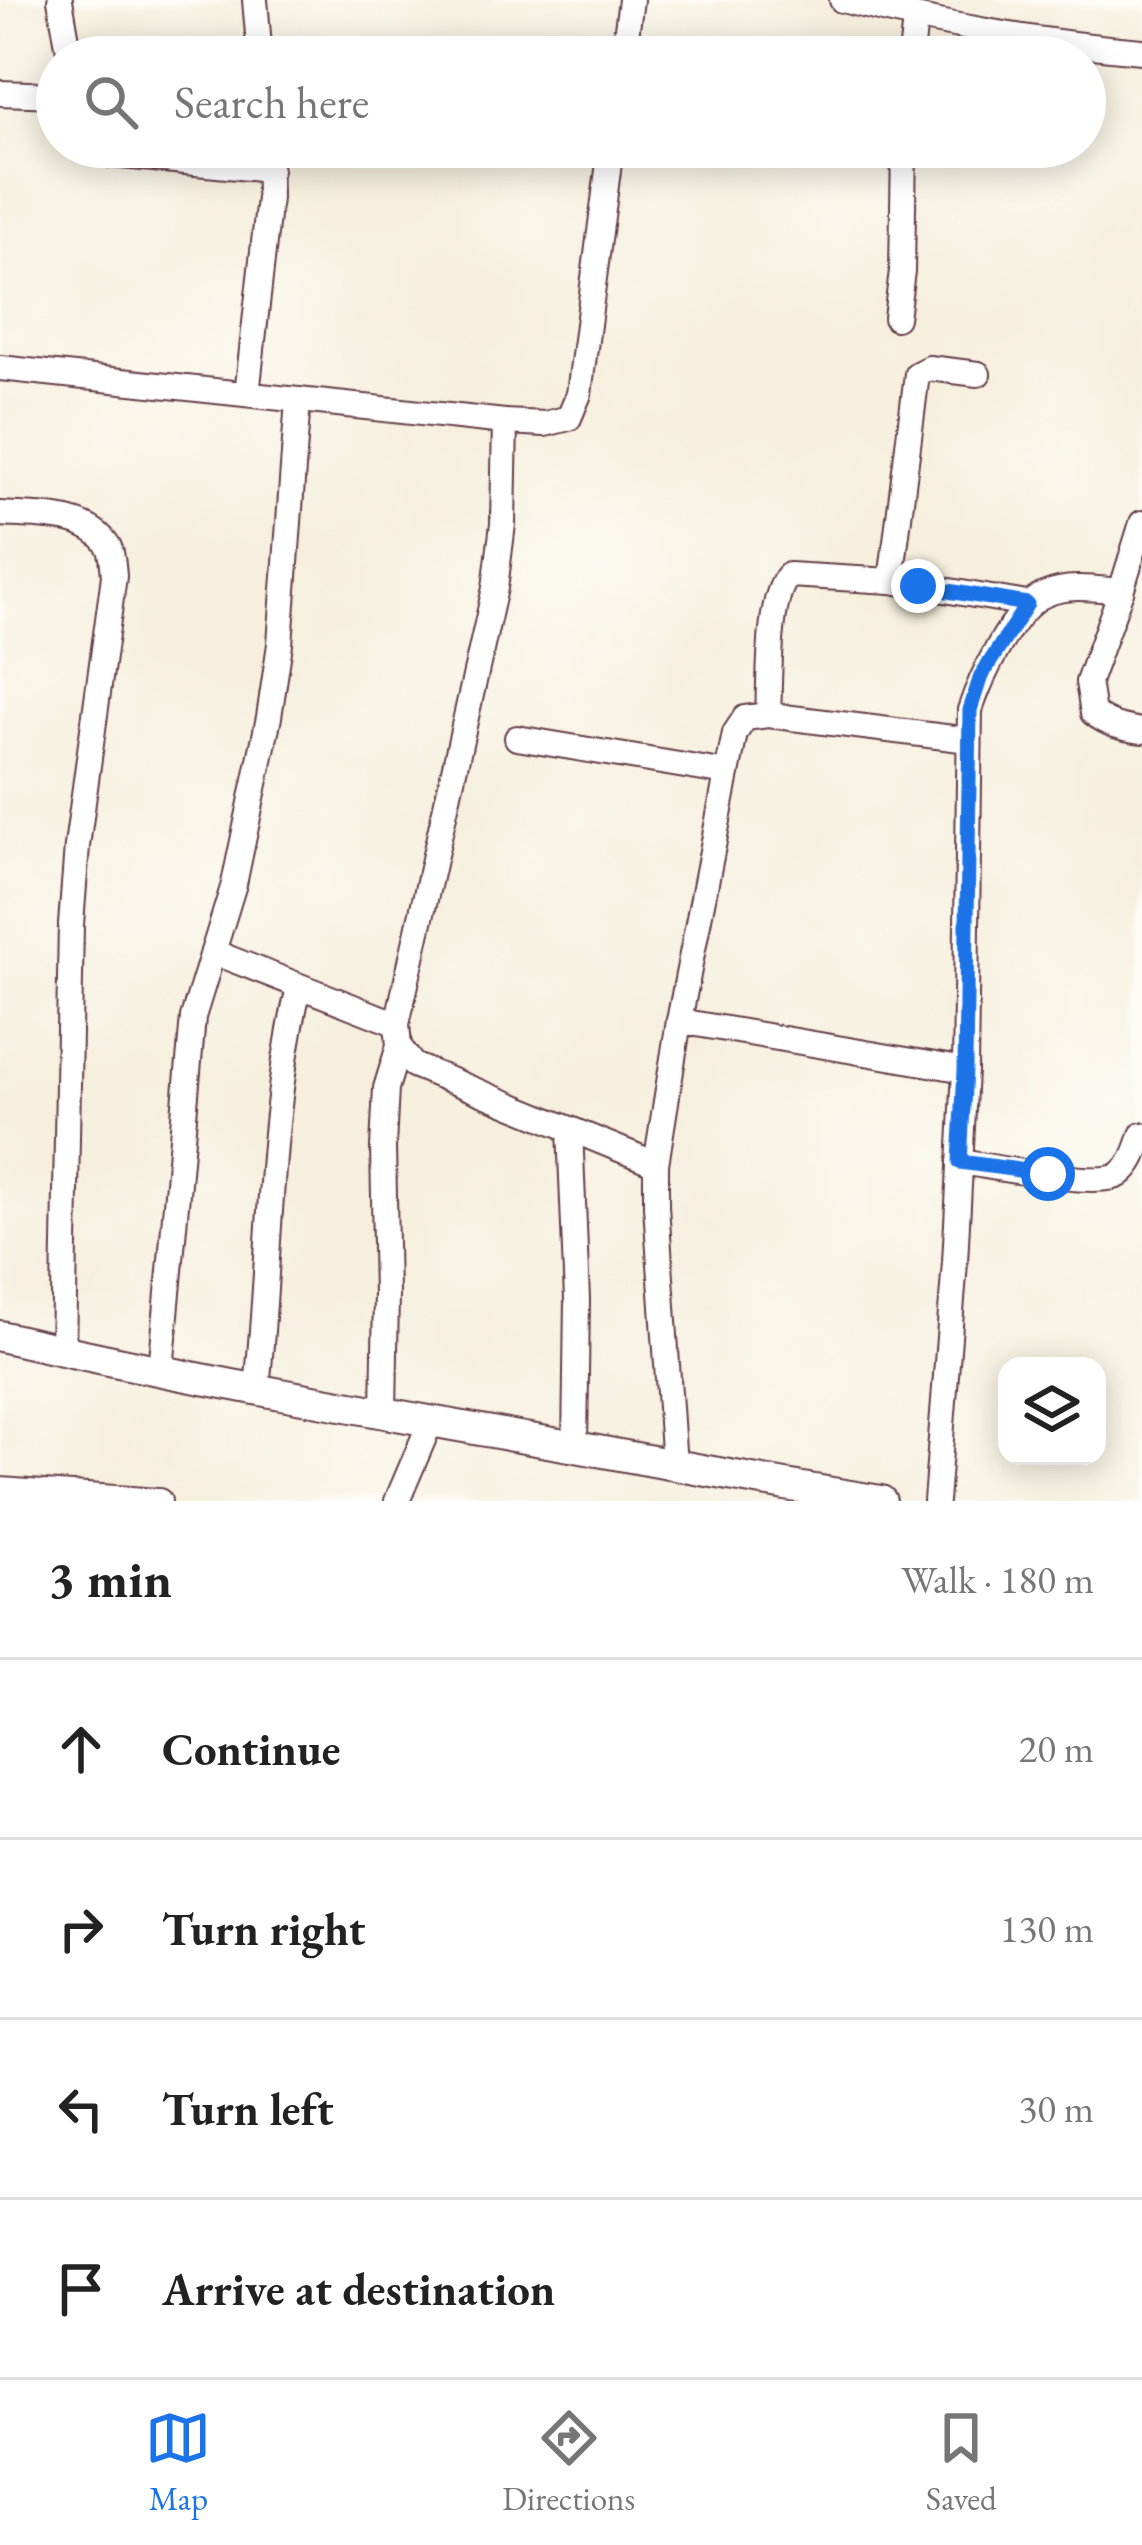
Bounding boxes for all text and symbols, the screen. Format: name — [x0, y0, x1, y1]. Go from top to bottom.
search box — [36, 36, 1106, 168]
icon: search — [78, 69, 144, 135]
text: Search here — [174, 73, 369, 131]
route end — [891, 559, 945, 613]
route start — [1021, 1147, 1075, 1201]
map controls — [998, 1357, 1106, 1465]
button: layers — [998, 1357, 1106, 1465]
text: 3 min — [48, 1546, 172, 1612]
text: Walk · 180 m — [901, 1554, 1094, 1605]
icon: ahead — [48, 1716, 114, 1782]
text: Continue — [162, 1720, 340, 1778]
text: 20 m — [1018, 1723, 1094, 1774]
icon: right — [48, 1896, 114, 1962]
text: Turn right — [162, 1900, 365, 1958]
text: 130 m — [1000, 1903, 1094, 1954]
icon: left — [48, 2076, 114, 2142]
text: Turn left — [162, 2080, 334, 2138]
text: 30 m — [1018, 2083, 1094, 2134]
icon: arrive — [48, 2256, 114, 2322]
text: Arrive at destination — [162, 2260, 555, 2318]
tab: Map — [145, 2405, 211, 2520]
tab: Directions — [502, 2405, 635, 2520]
tab: Saved — [926, 2405, 997, 2520]

